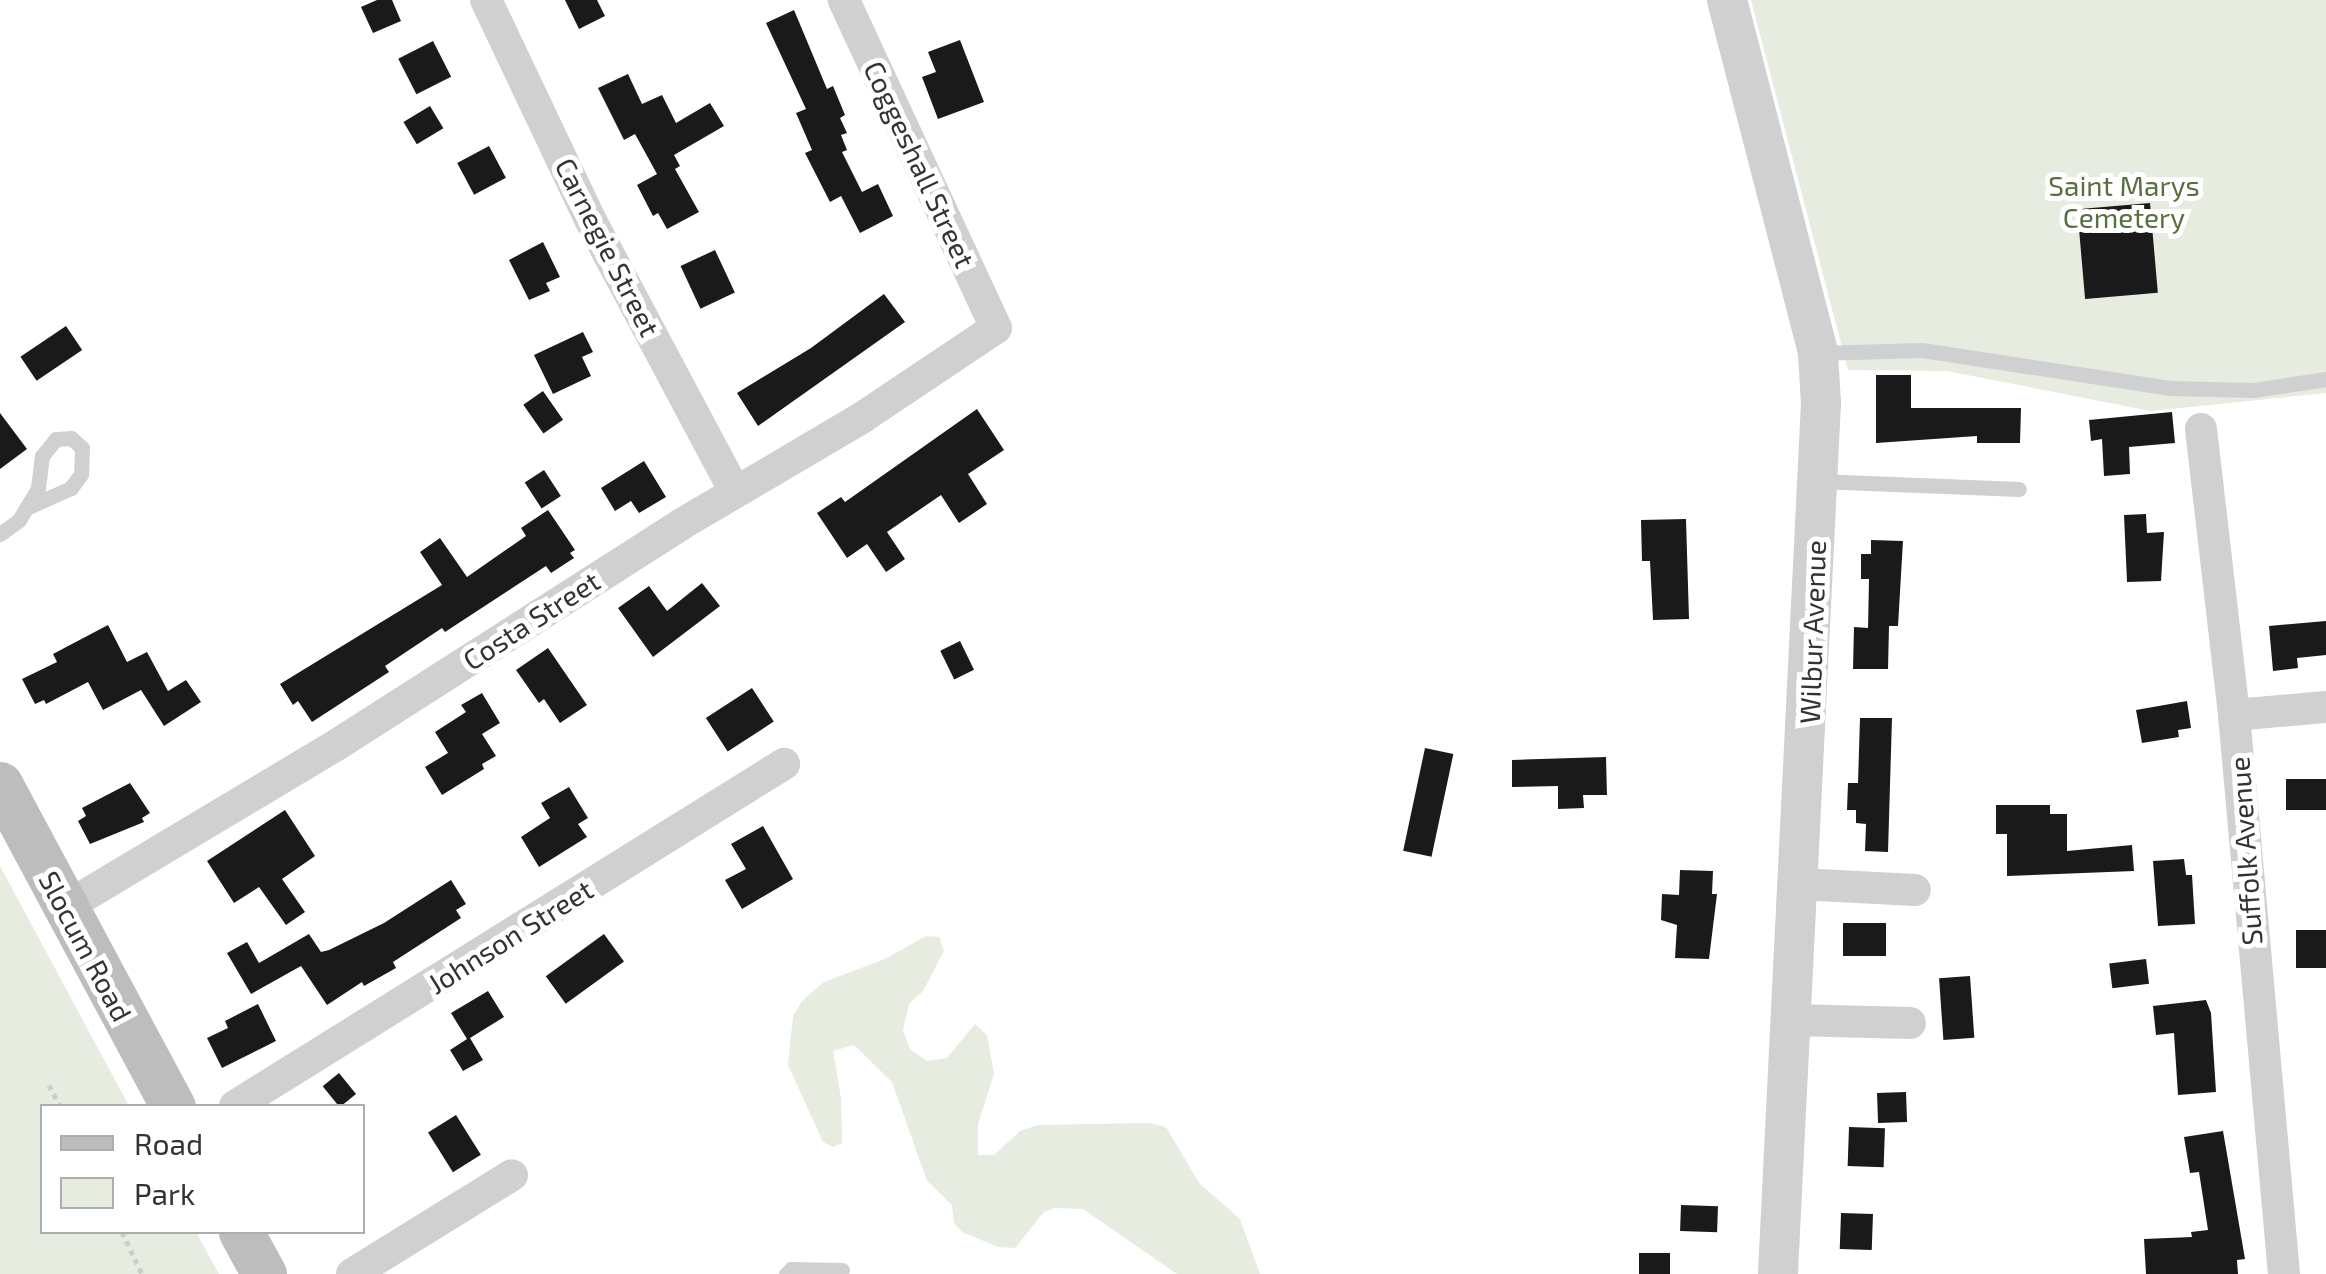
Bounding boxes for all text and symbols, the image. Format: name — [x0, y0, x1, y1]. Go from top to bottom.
street label: Coggeshall Street — [857, 55, 983, 273]
street label: Carnegie Street — [549, 152, 667, 342]
park label: Saint Marys Cemetery — [2048, 168, 2200, 234]
street label: Wilbur Avenue — [1792, 539, 1832, 725]
street label: Costa Street — [456, 563, 606, 677]
street label: Suffolk Avenue — [2222, 755, 2268, 947]
street label: Slocum Road — [32, 865, 140, 1027]
street label: Johnson Street — [421, 872, 599, 1000]
legend — [40, 1104, 365, 1234]
text: Road — [134, 1125, 203, 1161]
text: Park — [134, 1175, 195, 1211]

